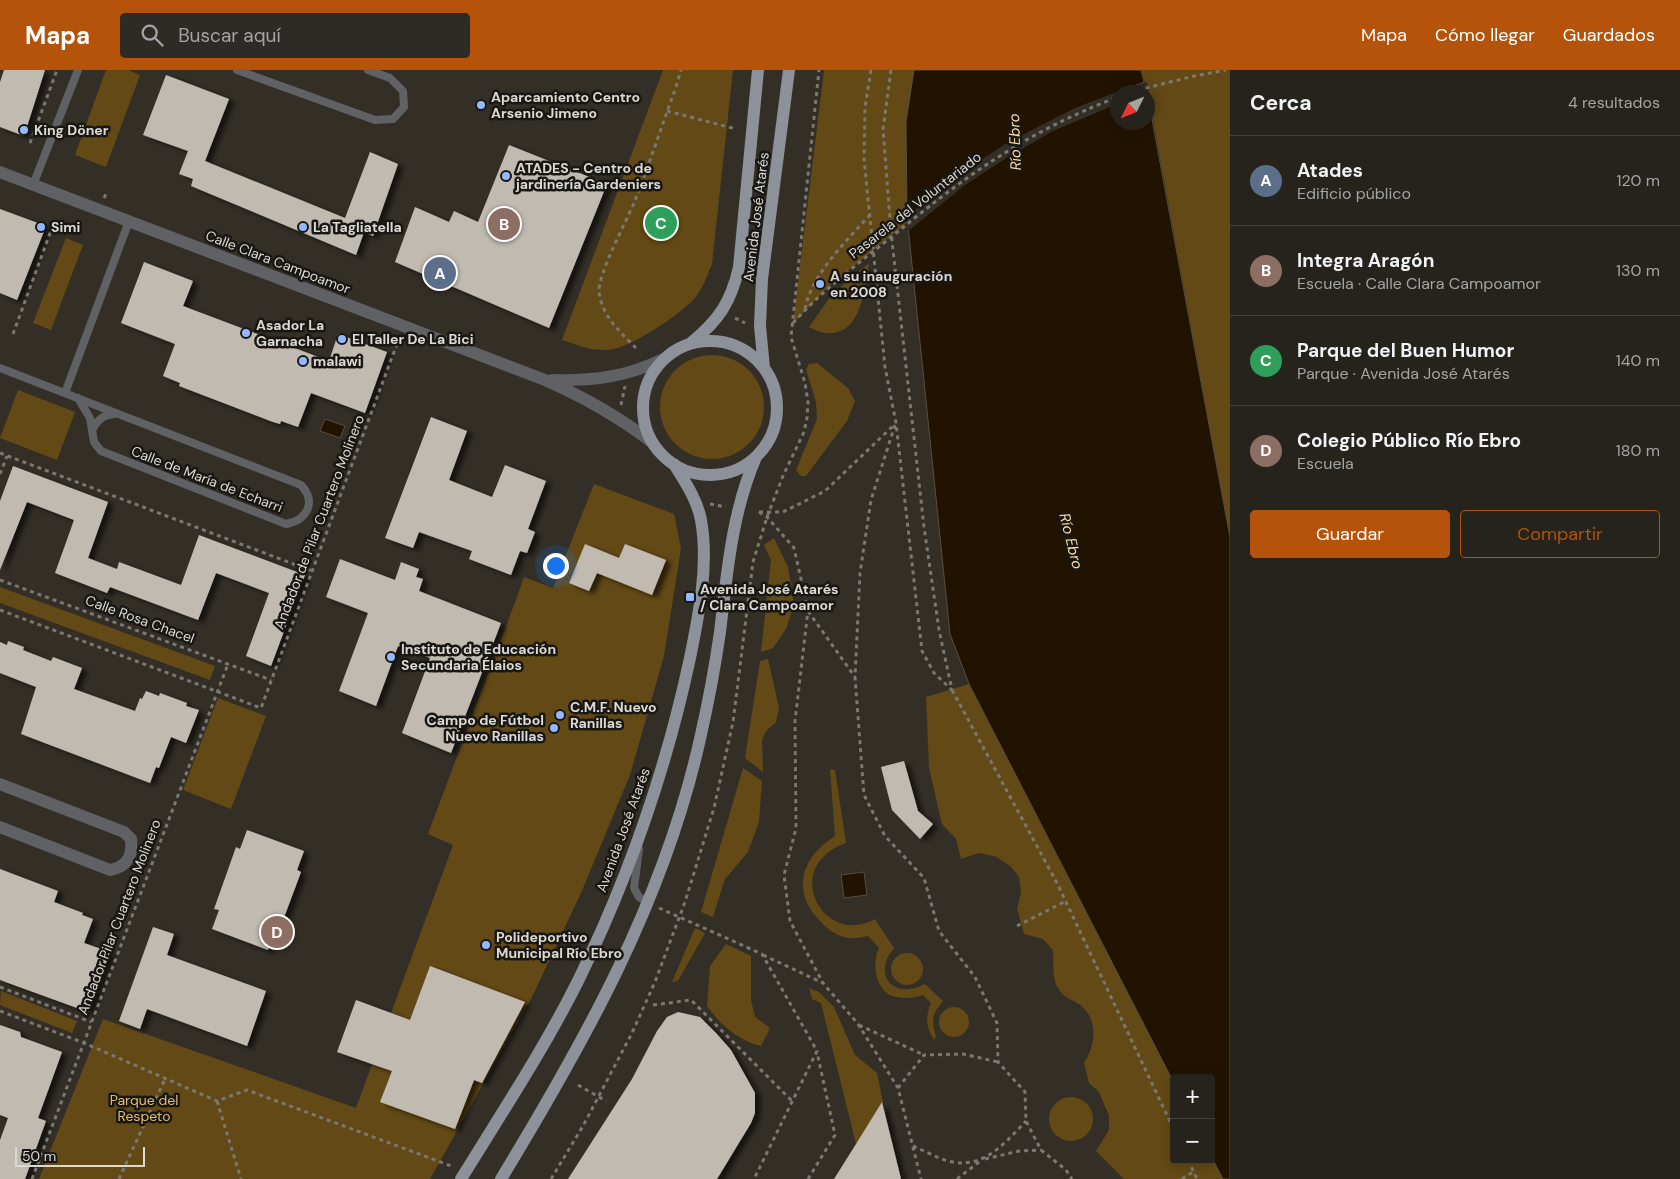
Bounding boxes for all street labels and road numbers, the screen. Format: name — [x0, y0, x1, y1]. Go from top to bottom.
street label: Pasarela del Voluntariado — [845, 148, 985, 262]
street label: Avenida José Atarés — [739, 151, 773, 283]
street label: Calle Clara Campoamor — [203, 226, 353, 298]
street label: Andador de Pilar Cuartero Molinero — [270, 412, 368, 632]
street label: Calle de María de Echarri — [129, 442, 285, 516]
street label: Calle Rosa Chacel — [83, 591, 197, 647]
street label: Avenida José Atarés — [592, 765, 654, 895]
street label: Andador Pilar Cuartero Molinero — [73, 817, 165, 1017]

